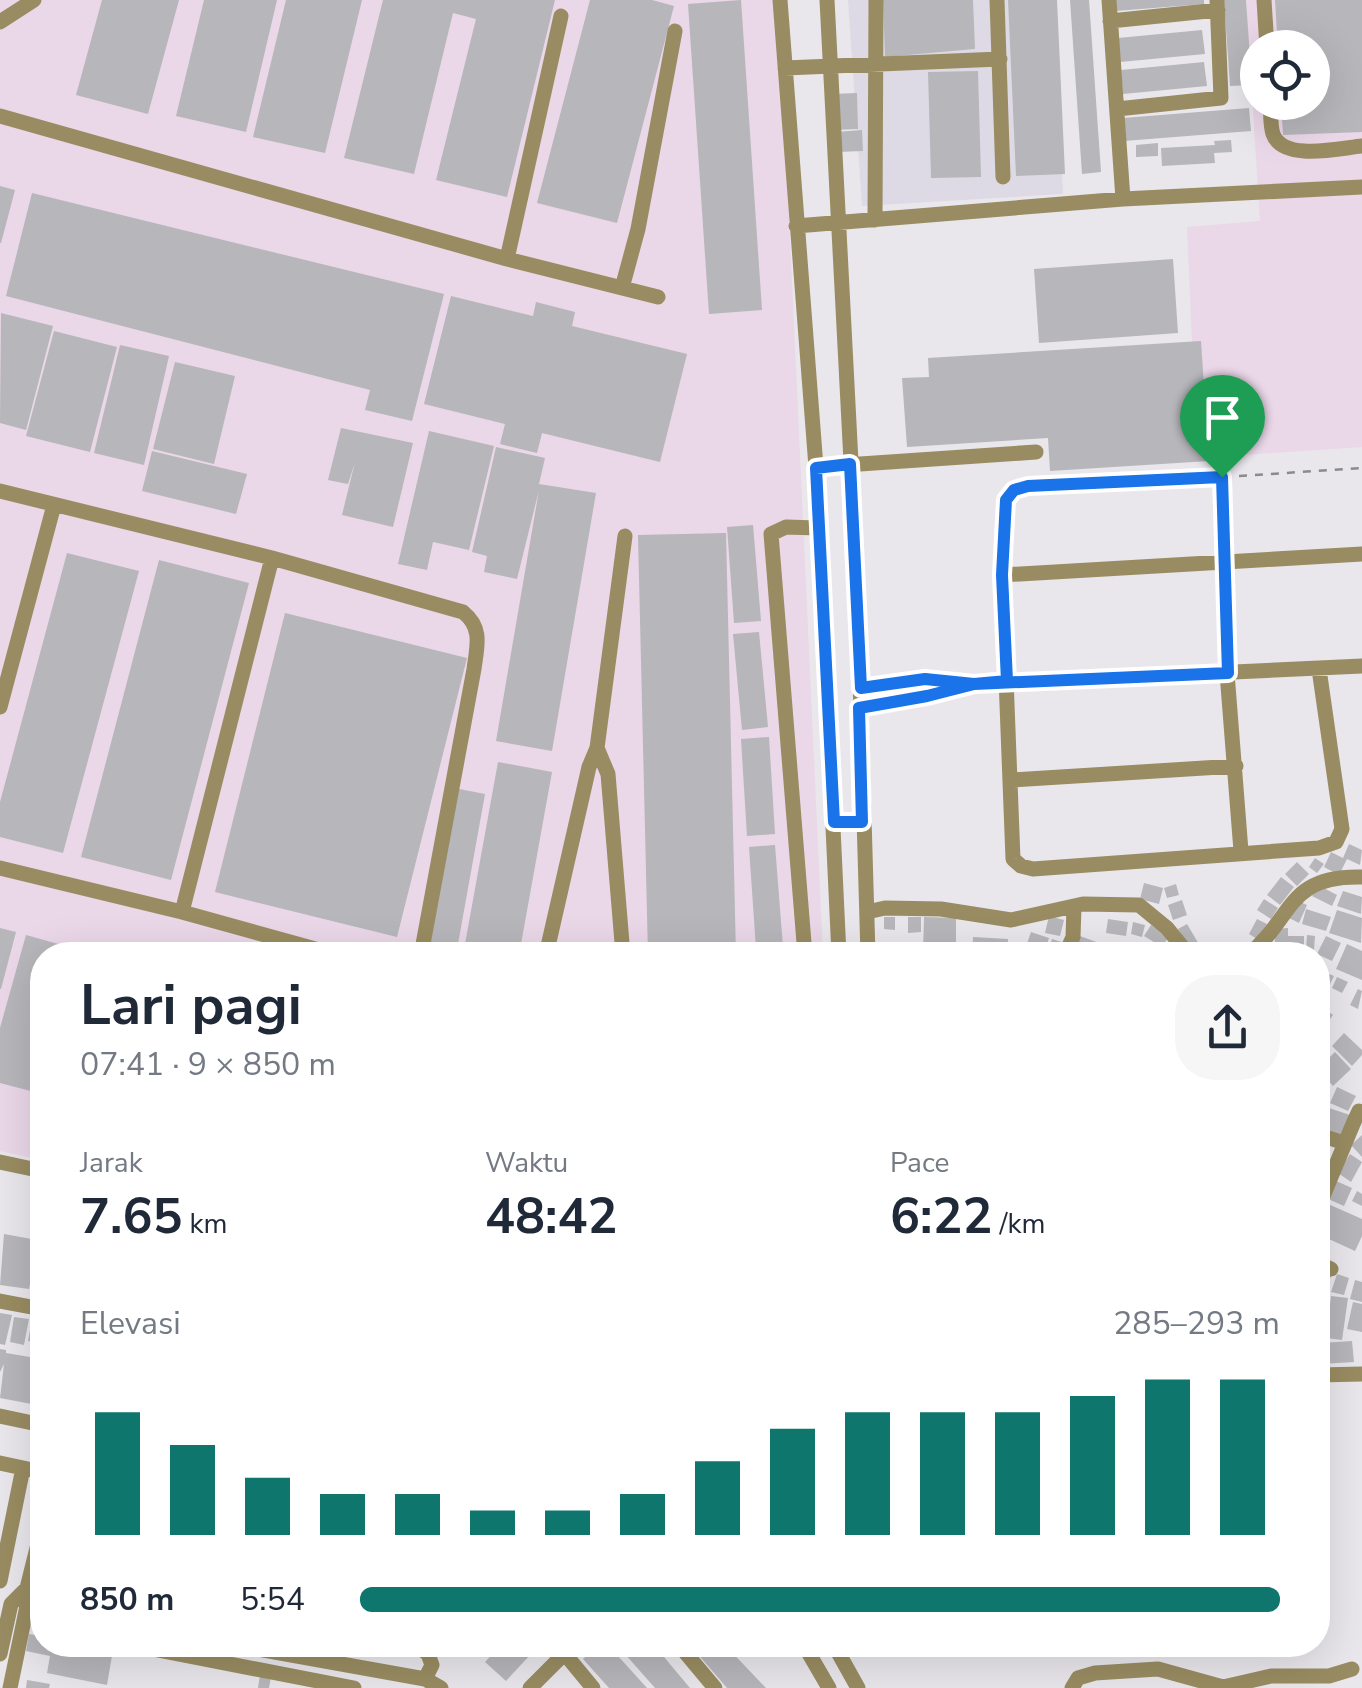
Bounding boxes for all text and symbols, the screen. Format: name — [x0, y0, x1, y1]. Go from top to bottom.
map controls — [1240, 30, 1330, 120]
button: locate — [1240, 30, 1330, 120]
pin — [1180, 375, 1265, 478]
icon: arrive — [1195, 390, 1250, 445]
text: Lari pagi — [80, 968, 302, 1043]
button: share — [1175, 975, 1280, 1080]
text: 07:41 · 9 × 850 m — [80, 1043, 336, 1086]
text: Jarak — [80, 1144, 143, 1182]
text: Waktu — [485, 1144, 568, 1182]
text: Pace — [890, 1144, 949, 1182]
text: 7.65 — [80, 1182, 182, 1251]
text: 48:42 — [485, 1182, 617, 1251]
text: 6:22 — [890, 1182, 992, 1251]
text: km — [182, 1205, 228, 1243]
text: /km — [992, 1205, 1045, 1243]
text: Elevasi — [80, 1302, 181, 1345]
text: 285–293 m — [1113, 1302, 1280, 1345]
text: 850 m — [80, 1578, 174, 1621]
text: 5:54 — [240, 1578, 305, 1621]

